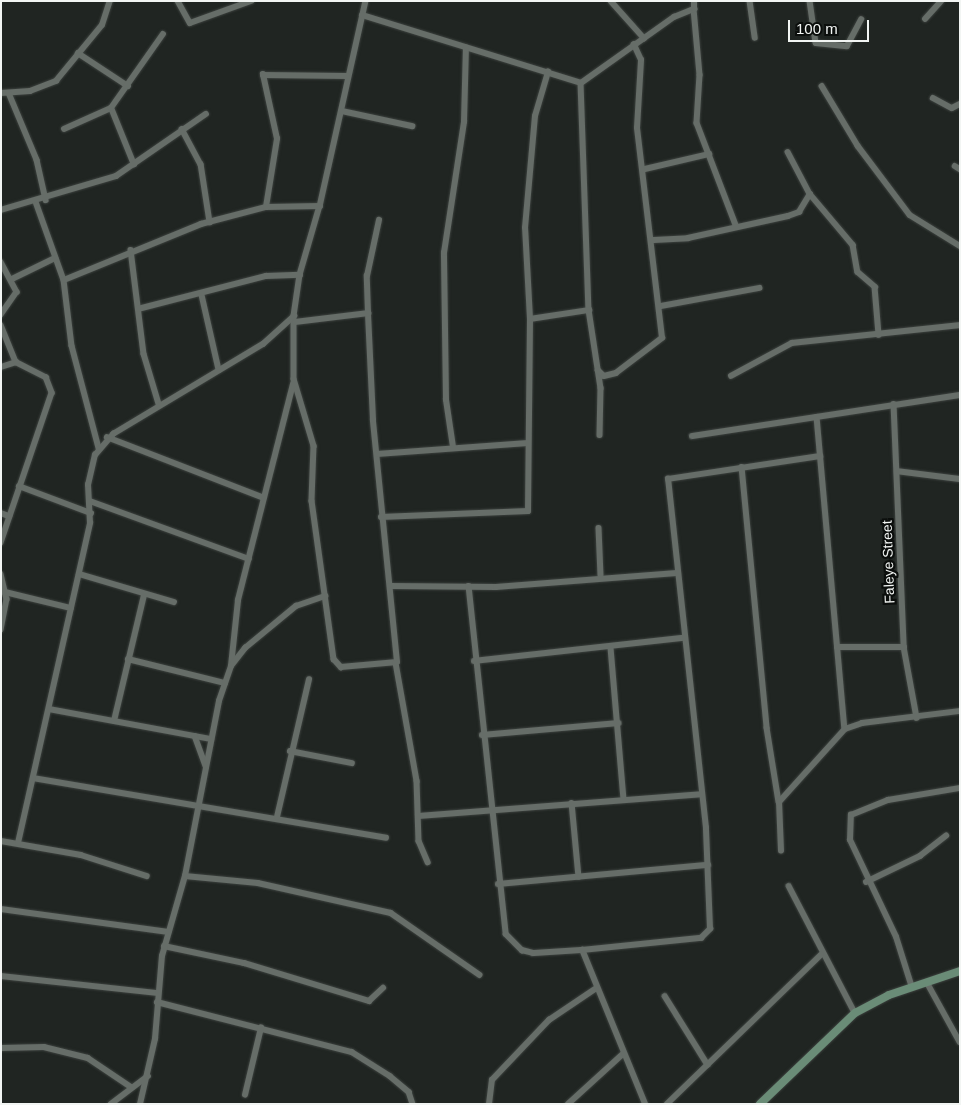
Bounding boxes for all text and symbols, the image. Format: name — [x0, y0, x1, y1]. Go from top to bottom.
scale bar — [791, 10, 872, 42]
text: 100 m — [796, 20, 838, 37]
street label: Faleye Street — [878, 520, 898, 604]

